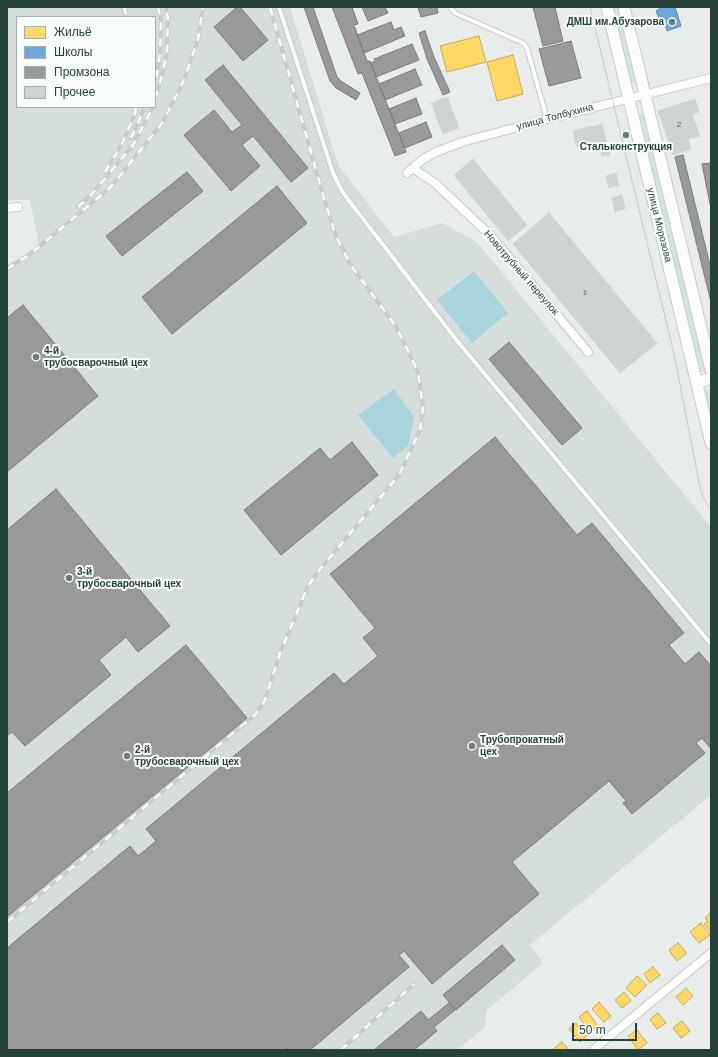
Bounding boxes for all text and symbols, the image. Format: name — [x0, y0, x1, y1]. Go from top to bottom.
legend — [16, 16, 156, 108]
place label: ДМШ им.Абузарова — [567, 16, 664, 28]
marker: ДМШ им.Абузарова — [667, 17, 677, 27]
text: Жильё — [54, 25, 92, 39]
text: Школы — [54, 45, 92, 59]
text: Промзона — [54, 65, 109, 79]
text: Прочее — [54, 85, 95, 99]
street label: улица Толбухина — [515, 101, 595, 133]
house number: 2 — [677, 120, 681, 130]
marker: Стальконструкция — [621, 130, 631, 140]
place label: Стальконструкция — [580, 141, 672, 153]
street label: улица Морозова — [644, 187, 674, 263]
street label: Новотрубный переулок — [481, 228, 561, 318]
house number: 1 — [583, 288, 587, 298]
place label: 4-й трубосварочный цех — [44, 345, 148, 368]
marker: 4-й трубосварочный цех — [31, 352, 41, 362]
place label: 3-й трубосварочный цех — [77, 566, 181, 590]
marker: 3-й трубосварочный цех — [64, 573, 74, 583]
place label: Трубопрокатный цех — [480, 734, 564, 758]
marker: Трубопрокатный цех — [467, 741, 477, 751]
place label: 2-й трубосварочный цех — [135, 744, 239, 768]
marker: 2-й трубосварочный цех — [122, 751, 132, 761]
scale bar — [574, 1015, 639, 1041]
text: 50 m — [579, 1023, 606, 1037]

